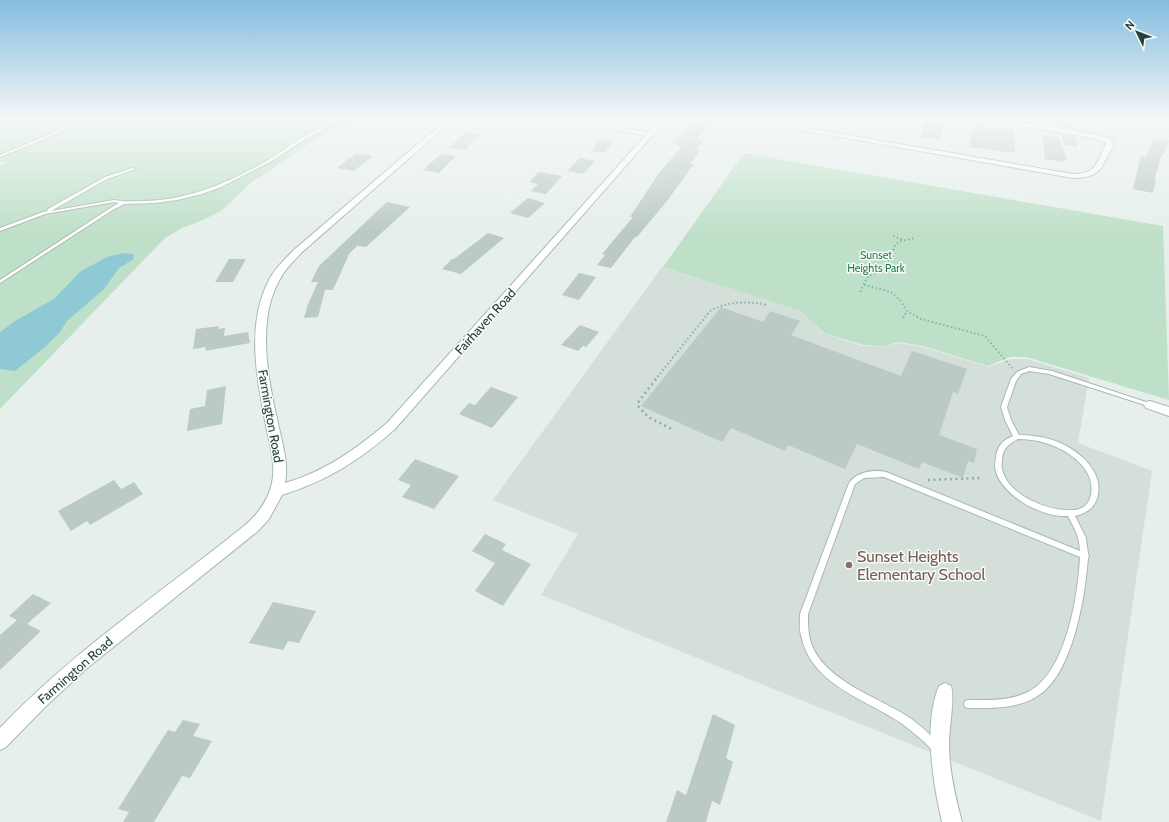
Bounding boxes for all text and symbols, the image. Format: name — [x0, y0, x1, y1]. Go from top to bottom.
north arrow — [1117, 12, 1157, 52]
text: N — [1122, 18, 1137, 33]
park label: Sunset Heights Park — [847, 248, 905, 275]
street label: Fairhaven Road — [451, 285, 519, 357]
street label: Farmington Road — [255, 368, 287, 464]
place label: Sunset Heights Elementary School — [857, 547, 985, 584]
marker: Sunset Heights Elementary School — [844, 560, 854, 570]
street label: Farmington Road — [34, 633, 116, 707]

